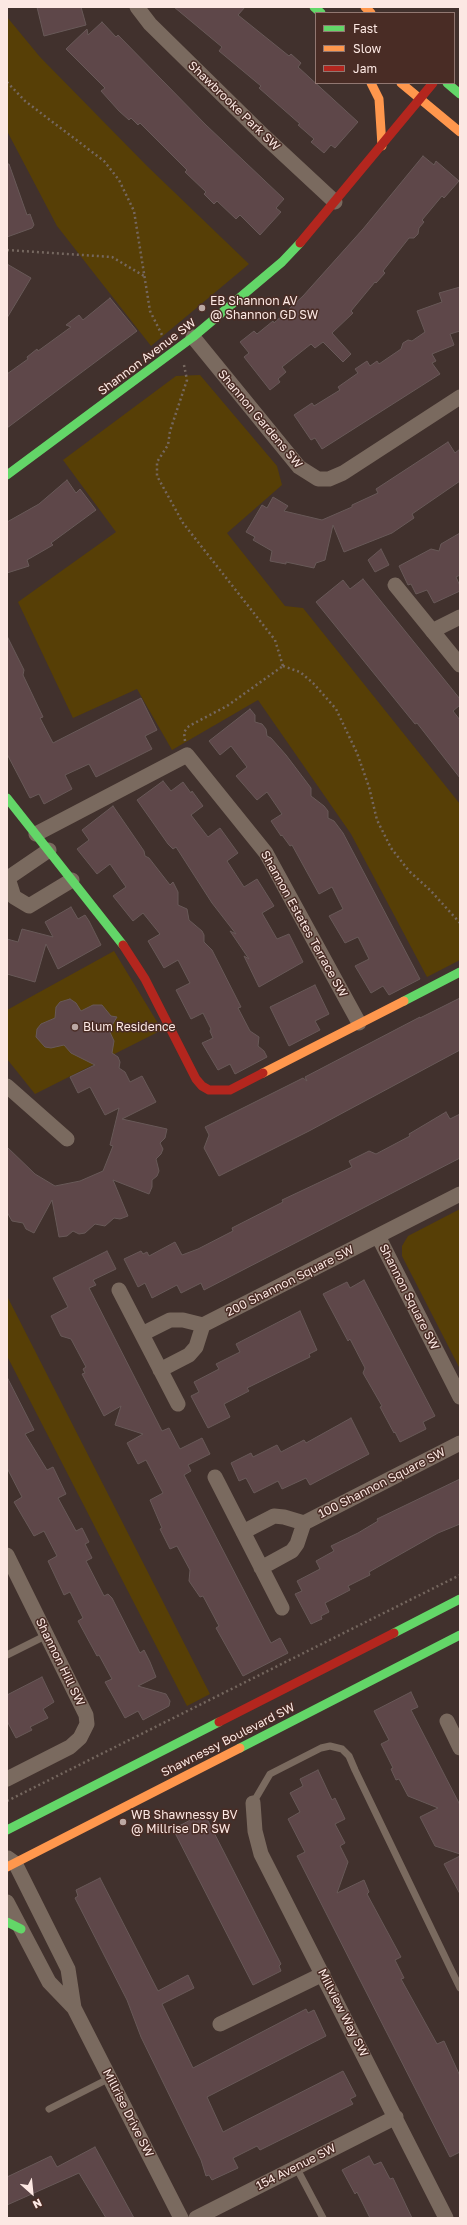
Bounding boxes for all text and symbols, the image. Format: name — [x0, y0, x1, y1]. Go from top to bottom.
legend — [315, 12, 455, 84]
text: Fast — [353, 21, 378, 36]
text: Slow — [353, 41, 381, 56]
street label: Shawbrooke Park SW — [185, 58, 283, 154]
text: Jam — [353, 61, 377, 76]
place label: EB Shannon AV @ Shannon GD SW — [210, 294, 318, 322]
marker: EB Shannon AV @ Shannon GD SW — [197, 303, 207, 313]
street label: Shannon Avenue SW — [95, 316, 199, 398]
street label: Shannon Gardens SW — [215, 367, 305, 471]
street label: Shannon Estates Terrace SW — [258, 848, 350, 1000]
place label: Blum Residence — [83, 1020, 176, 1034]
marker: Blum Residence — [70, 1022, 80, 1032]
street label: 200 Shannon Square SW — [224, 1242, 356, 1320]
street label: Shannon Square SW — [376, 1242, 442, 1352]
street label: 100 Shannon Square SW — [316, 1445, 448, 1521]
street label: Shannon Hill SW — [32, 1616, 88, 1708]
street label: Shawnessy Boulevard SW — [159, 1700, 297, 1780]
place label: WB Shawnessy BV @ Millrise DR SW — [131, 1808, 238, 1836]
marker: WB Shawnessy BV @ Millrise DR SW — [118, 1817, 128, 1827]
street label: Millview Way SW — [315, 1967, 371, 2059]
street label: Millrise Drive SW — [100, 2066, 156, 2160]
street label: 154 Avenue SW — [254, 2141, 338, 2193]
north arrow — [12, 2173, 52, 2213]
text: N — [31, 2196, 44, 2212]

